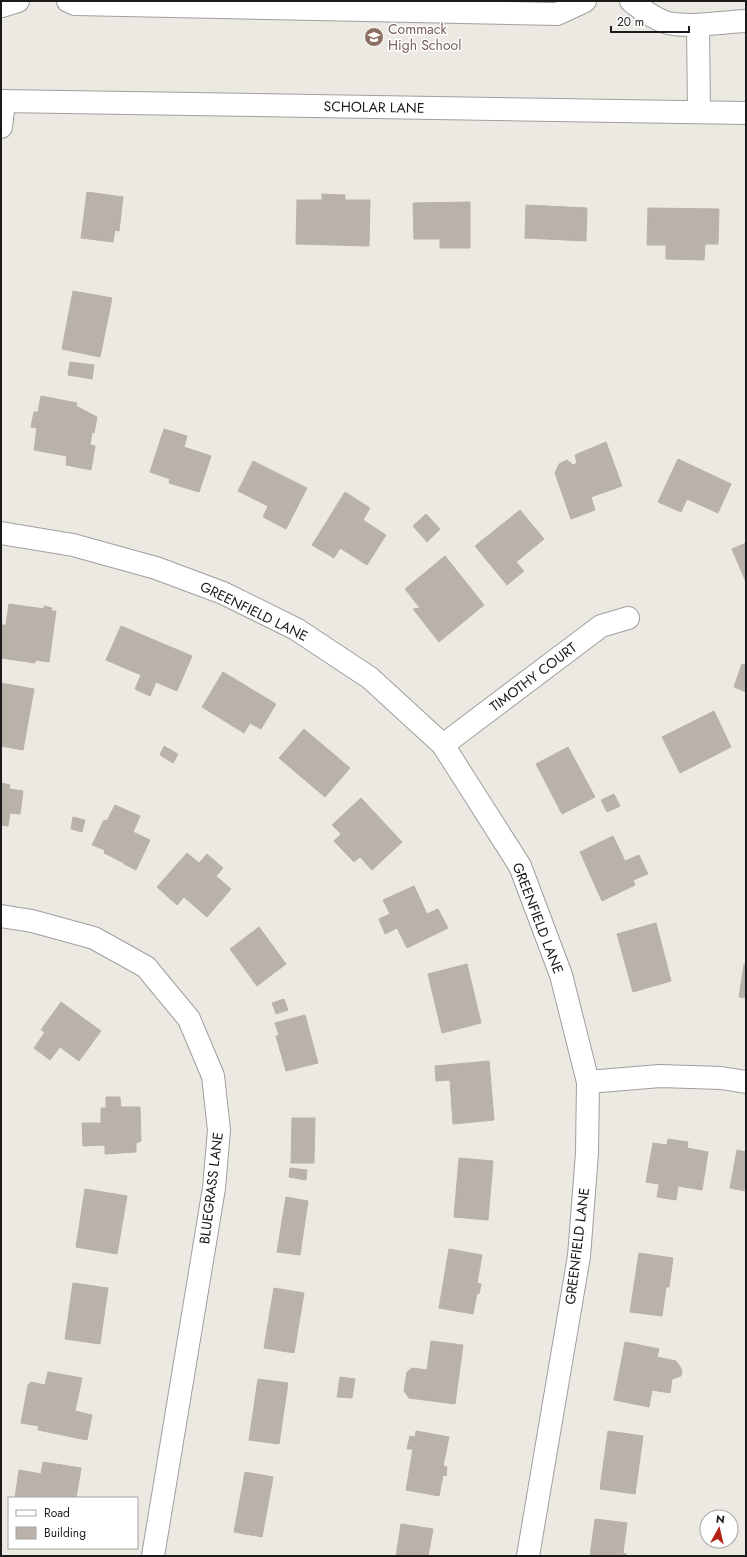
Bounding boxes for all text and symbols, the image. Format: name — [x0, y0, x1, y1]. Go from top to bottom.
scale bar — [611, 8, 689, 34]
text: 20 m — [617, 13, 644, 31]
place label: Commack High School — [388, 19, 461, 55]
school or university icon: Commack High School — [363, 26, 385, 48]
street label: SCHOLAR LANE — [323, 96, 425, 118]
street label: GREENFIELD LANE — [197, 576, 311, 646]
street label: TIMOTHY COURT — [485, 637, 581, 716]
street label: GREENFIELD LANE — [508, 860, 568, 976]
street label: BLUEGRASS LANE — [194, 1131, 228, 1245]
street label: GREENFIELD LANE — [560, 1186, 594, 1306]
legend — [8, 1497, 138, 1549]
text: Road — [44, 1504, 70, 1522]
north arrow — [699, 1509, 739, 1549]
text: N — [715, 1511, 726, 1528]
text: Building — [44, 1524, 86, 1542]

